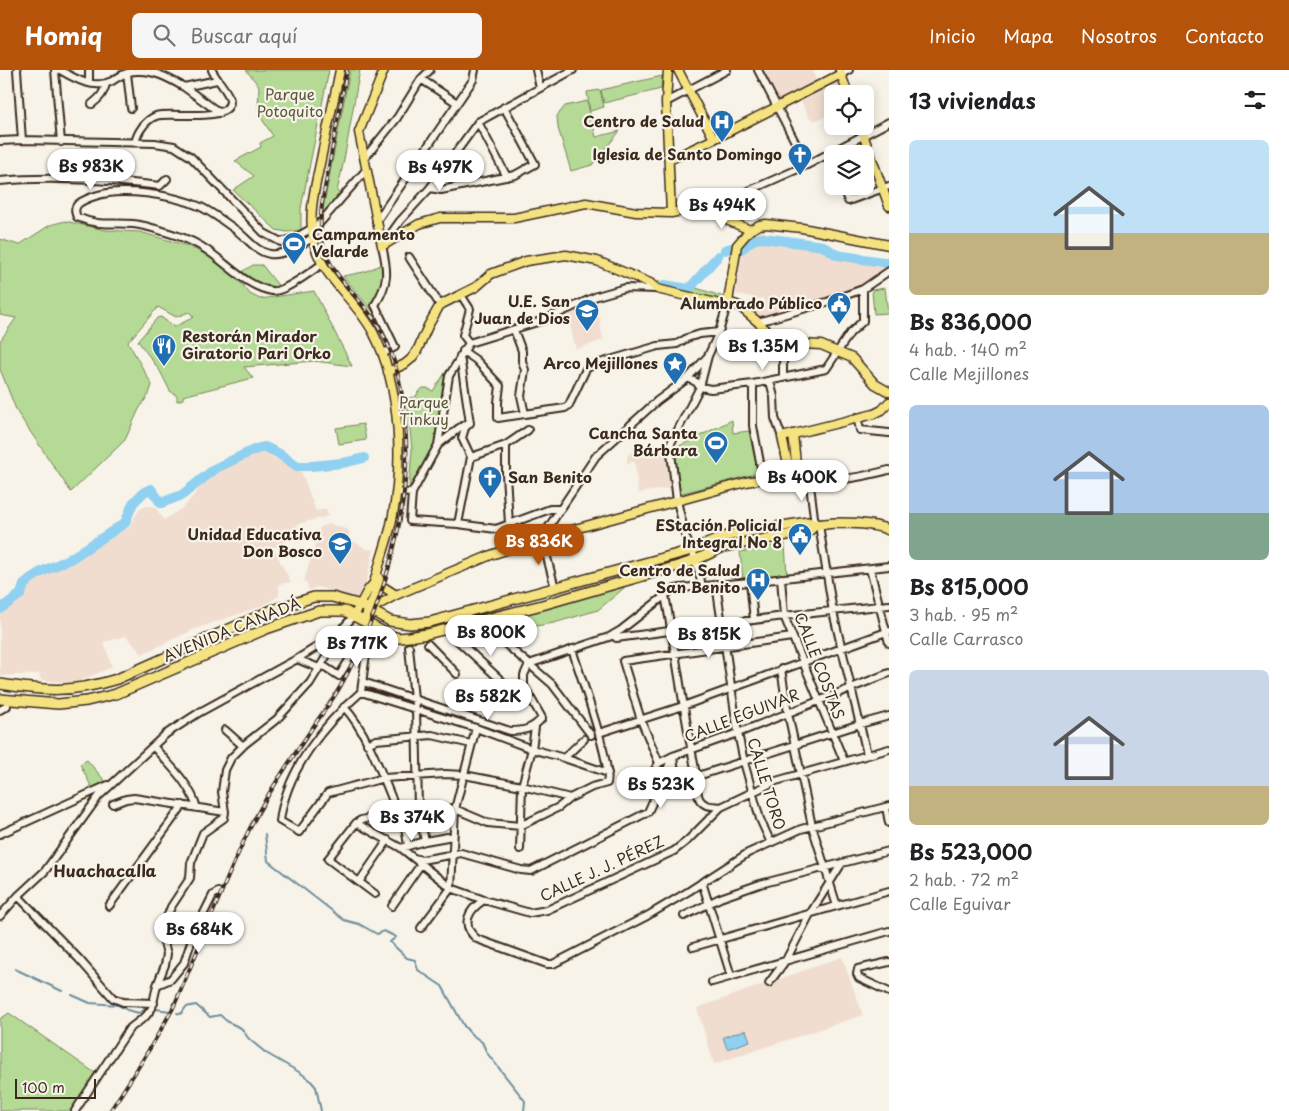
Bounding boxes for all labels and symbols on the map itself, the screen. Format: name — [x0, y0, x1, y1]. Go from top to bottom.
park label: Parque Potoquito — [257, 82, 323, 122]
place label: Centro de Salud — [583, 109, 704, 132]
hospital icon: Centro de Salud — [709, 109, 735, 143]
place label: Iglesia de Santo Domingo — [592, 142, 782, 165]
church icon: Iglesia de Santo Domingo — [787, 142, 813, 176]
pin: Bs 983K — [45, 148, 137, 191]
pin: Bs 497K — [394, 150, 486, 192]
pin: Bs 494K — [676, 188, 768, 230]
place label: Campamento Velarde — [312, 222, 415, 262]
sports icon: Campamento Velarde — [281, 231, 307, 265]
place label: U.E. San Juan de Dios — [474, 289, 570, 329]
place label: Alumbrado Público — [680, 291, 822, 314]
public building icon: Alumbrado Público — [826, 291, 852, 325]
school or university icon: U.E. San Juan de Dios — [574, 298, 600, 332]
place label: Restorán Mirador Giratorio Pari Orko — [182, 324, 331, 364]
pin: Bs 1.35M — [711, 328, 815, 371]
restaurant icon: Restorán Mirador Giratorio Pari Orko — [151, 333, 177, 367]
place label: Arco Mejillones — [543, 351, 658, 374]
place icon: Arco Mejillones — [662, 351, 688, 385]
park label: Parque Tinkuy — [399, 390, 449, 430]
place label: Cancha Santa Bárbara — [589, 421, 699, 461]
sports icon: Cancha Santa Bárbara — [703, 430, 729, 464]
pin: Bs 400K — [756, 460, 848, 502]
church icon: San Benito — [477, 465, 503, 499]
place label: San Benito — [508, 465, 592, 488]
place label: EStación Policial Integral No 8 — [656, 513, 782, 553]
place label: Unidad Educativa Don Bosco — [187, 522, 323, 562]
public building icon: EStación Policial Integral No 8 — [787, 522, 813, 556]
pin: Bs 836K — [493, 524, 585, 566]
school or university icon: Unidad Educativa Don Bosco — [327, 531, 353, 565]
place label: Centro de Salud San Benito — [619, 558, 740, 598]
hospital icon: Centro de Salud San Benito — [745, 567, 771, 601]
street label: AVENIDA CANADÁ — [159, 591, 304, 667]
street label: CALLE COSTAS — [789, 609, 851, 722]
pin: Bs 800K — [445, 614, 537, 657]
pin: Bs 815K — [663, 616, 755, 659]
pin: Bs 717K — [311, 626, 403, 668]
pin: Bs 582K — [442, 678, 534, 721]
street label: CALLE EGUIVAR — [681, 682, 802, 747]
street label: CALLE TORO — [742, 735, 792, 833]
pin: Bs 523K — [615, 766, 707, 809]
pin: Bs 374K — [366, 800, 458, 842]
street label: CALLE J. J. PÉREZ — [536, 829, 667, 906]
district label: Huachacalla — [54, 858, 157, 882]
pin: Bs 684K — [153, 912, 245, 954]
scale bar — [15, 1076, 96, 1099]

